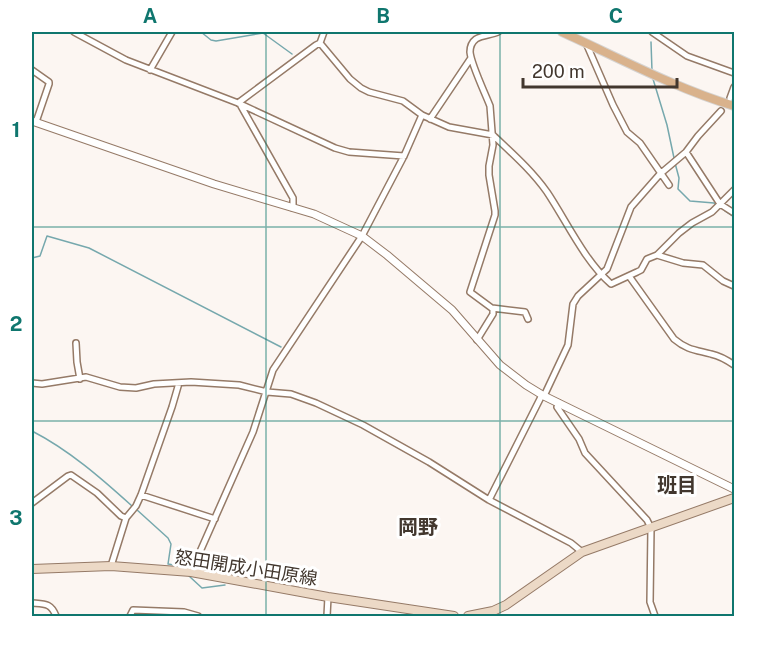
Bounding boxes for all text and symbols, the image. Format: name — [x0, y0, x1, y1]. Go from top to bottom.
text: A — [143, 4, 157, 28]
text: B — [376, 4, 390, 28]
text: C — [609, 4, 623, 28]
scale bar — [523, 51, 678, 89]
text: 200 m — [532, 61, 585, 82]
text: 1 — [12, 118, 20, 142]
text: 2 — [10, 312, 22, 336]
district label: 班目 — [657, 473, 697, 497]
text: 3 — [9, 506, 23, 530]
district label: 岡野 — [398, 515, 438, 539]
street label: 怒田開成小田原線 — [173, 546, 319, 589]

